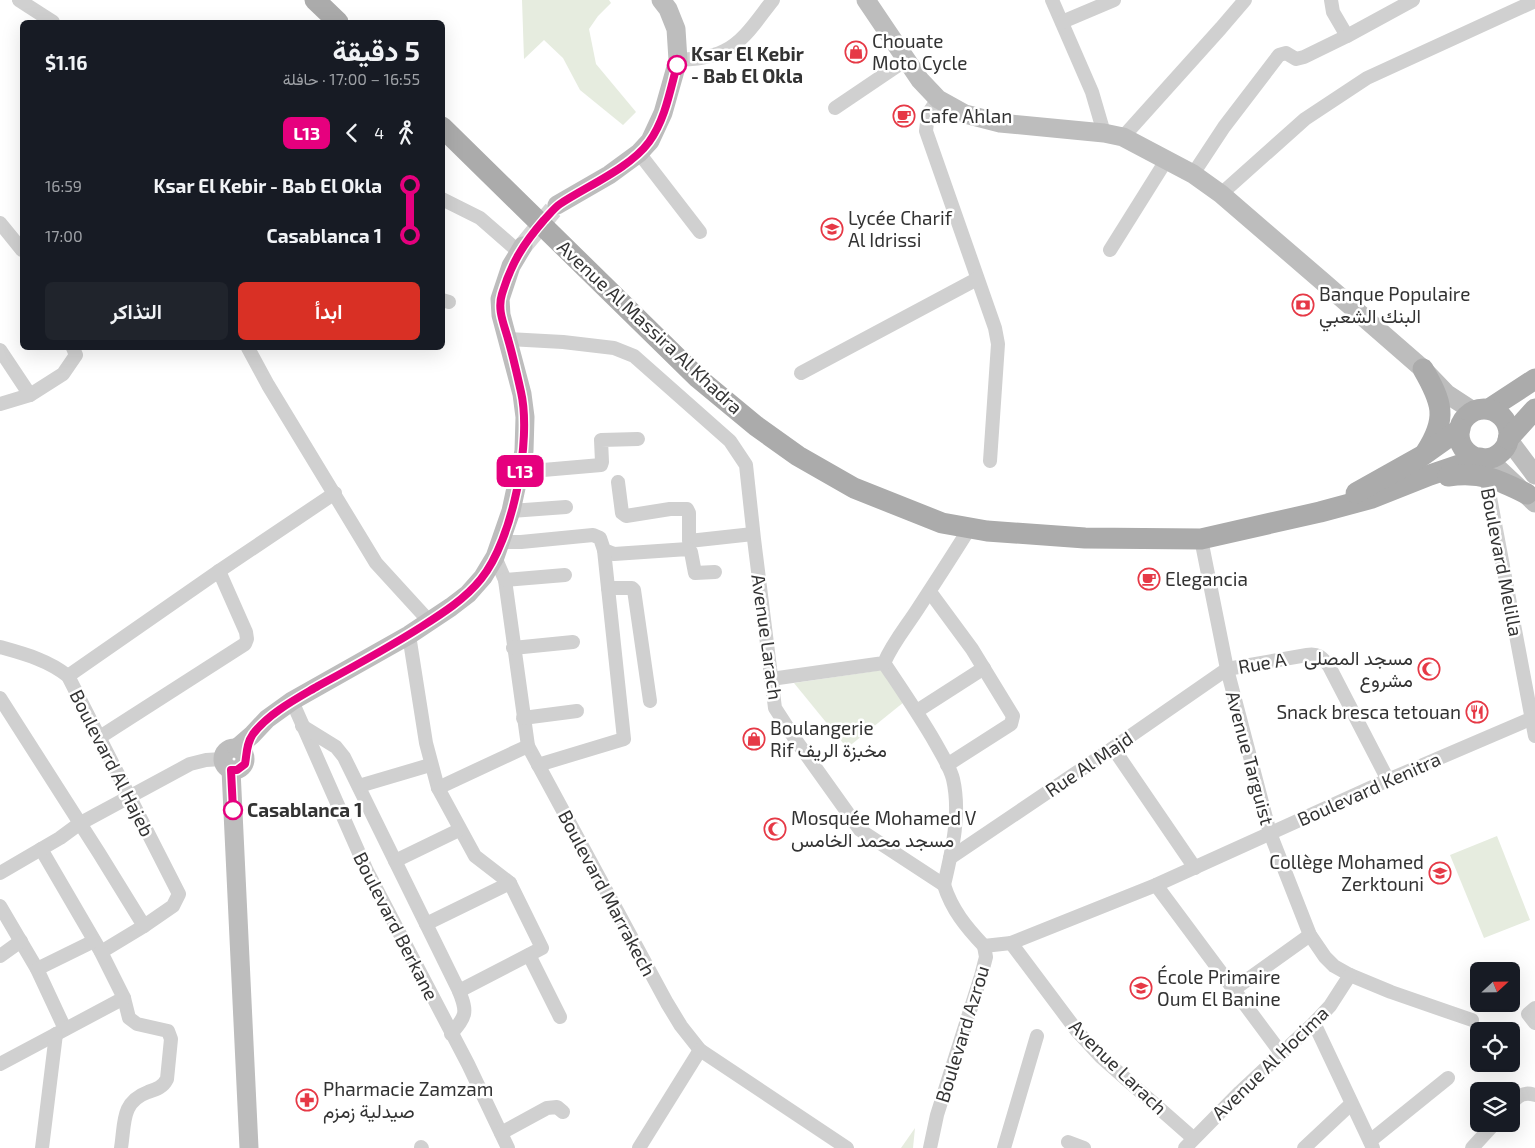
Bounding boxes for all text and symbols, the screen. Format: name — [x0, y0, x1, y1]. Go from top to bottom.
place label: Chouate Moto Cycle — [872, 29, 967, 74]
text: 5 دقيقة — [332, 33, 420, 67]
shop icon: Chouate Moto Cycle — [844, 40, 868, 64]
place label: Ksar El Kebir - Bab El Okla — [691, 42, 804, 87]
text: $1.16 — [45, 51, 87, 74]
marker: Ksar El Kebir - Bab El Okla — [667, 55, 687, 75]
text: 16:55 – 17:00 · حافلة — [283, 69, 420, 88]
cafe icon: Cafe Ahlan — [892, 104, 916, 128]
place label: Cafe Ahlan — [920, 104, 1012, 127]
icon: back — [338, 119, 366, 147]
icon: walk — [392, 119, 420, 147]
text: L13 — [293, 122, 320, 144]
text: 4 — [374, 123, 384, 142]
text: Ksar El Kebir - Bab El Okla — [153, 174, 382, 197]
text: 16:59 — [45, 176, 82, 195]
place label: Lycée Charif Al Idrissi — [848, 206, 953, 251]
school or university icon: Lycée Charif Al Idrissi — [820, 217, 844, 241]
text: Casablanca 1 — [266, 224, 382, 247]
text: 17:00 — [45, 226, 83, 245]
street label: Avenue Al Massira Al Khadra — [553, 235, 748, 418]
button: التذاكر — [45, 282, 228, 340]
button: ابدأ — [238, 282, 420, 340]
place label: Banque Populaire البنك الشعبي — [1319, 282, 1470, 332]
bank icon: Banque Populaire البنك الشعبي — [1291, 293, 1315, 317]
line badge: L13 — [491, 455, 549, 487]
text: L13 — [507, 460, 533, 482]
street label: Boulevard Melilla — [1477, 486, 1528, 638]
cafe icon: Elegancia — [1137, 567, 1161, 591]
place label: Elegancia — [1165, 567, 1248, 590]
street label: Avenue Larach — [747, 573, 788, 701]
place label: مسجد المصلى مشروع — [1304, 646, 1413, 693]
street label: Rue A — [1236, 647, 1288, 678]
mosque icon: مسجد المصلى مشروع — [1417, 657, 1441, 681]
street label: Boulevard Al Hajeb — [65, 685, 159, 840]
street label: Avenue Targuist — [1222, 688, 1279, 827]
place label: Snack bresca tetouan — [1276, 700, 1461, 723]
restaurant icon: Snack bresca tetouan — [1465, 700, 1489, 724]
place label: Boulangerie Rif مخبزة الريف — [770, 716, 887, 762]
street label: Rue Al Majd — [1041, 726, 1137, 801]
shop icon: Boulangerie Rif مخبزة الريف — [742, 727, 766, 751]
street label: Boulevard Kenitra — [1294, 747, 1444, 830]
place label: Casablanca 1 — [247, 798, 363, 821]
marker: Casablanca 1 — [223, 800, 243, 820]
street label: Boulevard Marrakech — [554, 806, 661, 980]
place label: Mosquée Mohamed V مسجد محمد الخامس — [791, 806, 977, 852]
mosque icon: Mosquée Mohamed V مسجد محمد الخامس — [763, 817, 787, 841]
street label: Boulevard Berkane — [349, 848, 444, 1004]
place label: Collège Mohamed Zerktouni — [1269, 850, 1424, 895]
school or university icon: Collège Mohamed Zerktouni — [1428, 861, 1452, 885]
street label: Boulevard Azrou — [930, 962, 993, 1105]
north arrow — [1470, 962, 1520, 1012]
map controls — [1470, 962, 1520, 1132]
place label: École Primaire Oum El Banine — [1157, 965, 1281, 1010]
school or university icon: École Primaire Oum El Banine — [1129, 976, 1153, 1000]
street label: Avenue Al Hocima — [1207, 1001, 1333, 1124]
street label: Avenue Larach — [1065, 1014, 1172, 1119]
button: locate — [1470, 1022, 1520, 1072]
place label: Pharmacie Zamzam صيدلية زمزم — [323, 1077, 493, 1124]
button: layers — [1470, 1082, 1520, 1132]
pharmacy icon: Pharmacie Zamzam صيدلية زمزم — [295, 1088, 319, 1112]

